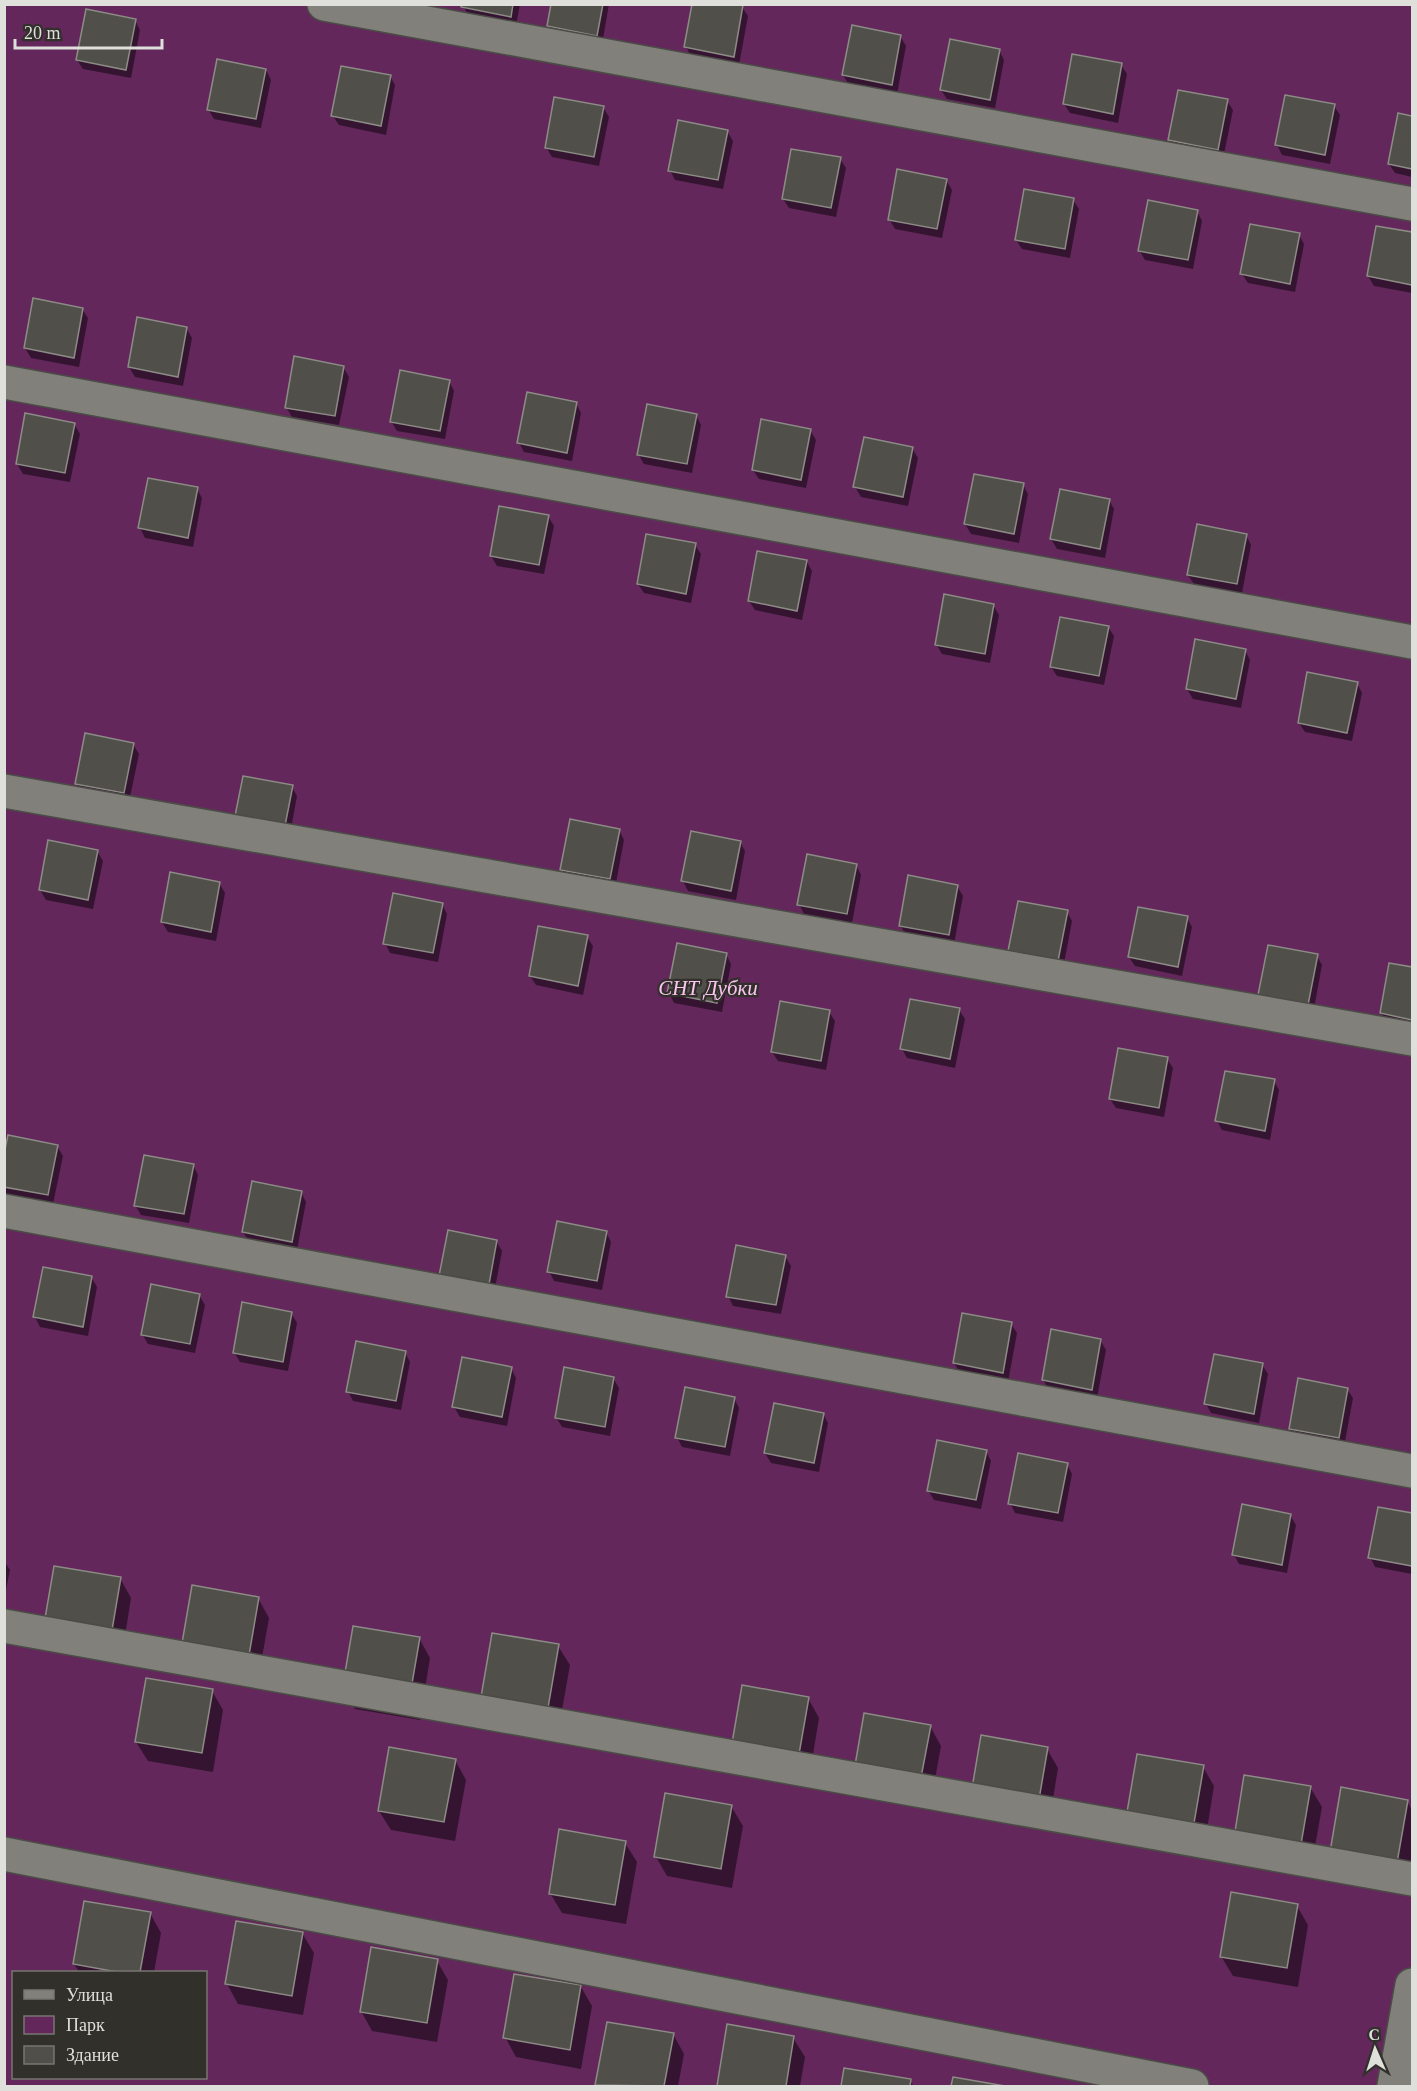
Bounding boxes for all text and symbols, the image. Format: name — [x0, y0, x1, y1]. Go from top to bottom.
scale bar — [15, 12, 162, 50]
text: 20 m — [24, 23, 61, 43]
park label: СНТ Дубки — [658, 976, 758, 1000]
legend — [12, 1971, 207, 2079]
text: Улица — [66, 1985, 113, 2005]
text: Парк — [66, 2015, 105, 2035]
north arrow — [1345, 2019, 1405, 2079]
text: С — [1368, 2026, 1380, 2043]
text: Здание — [66, 2045, 119, 2065]

